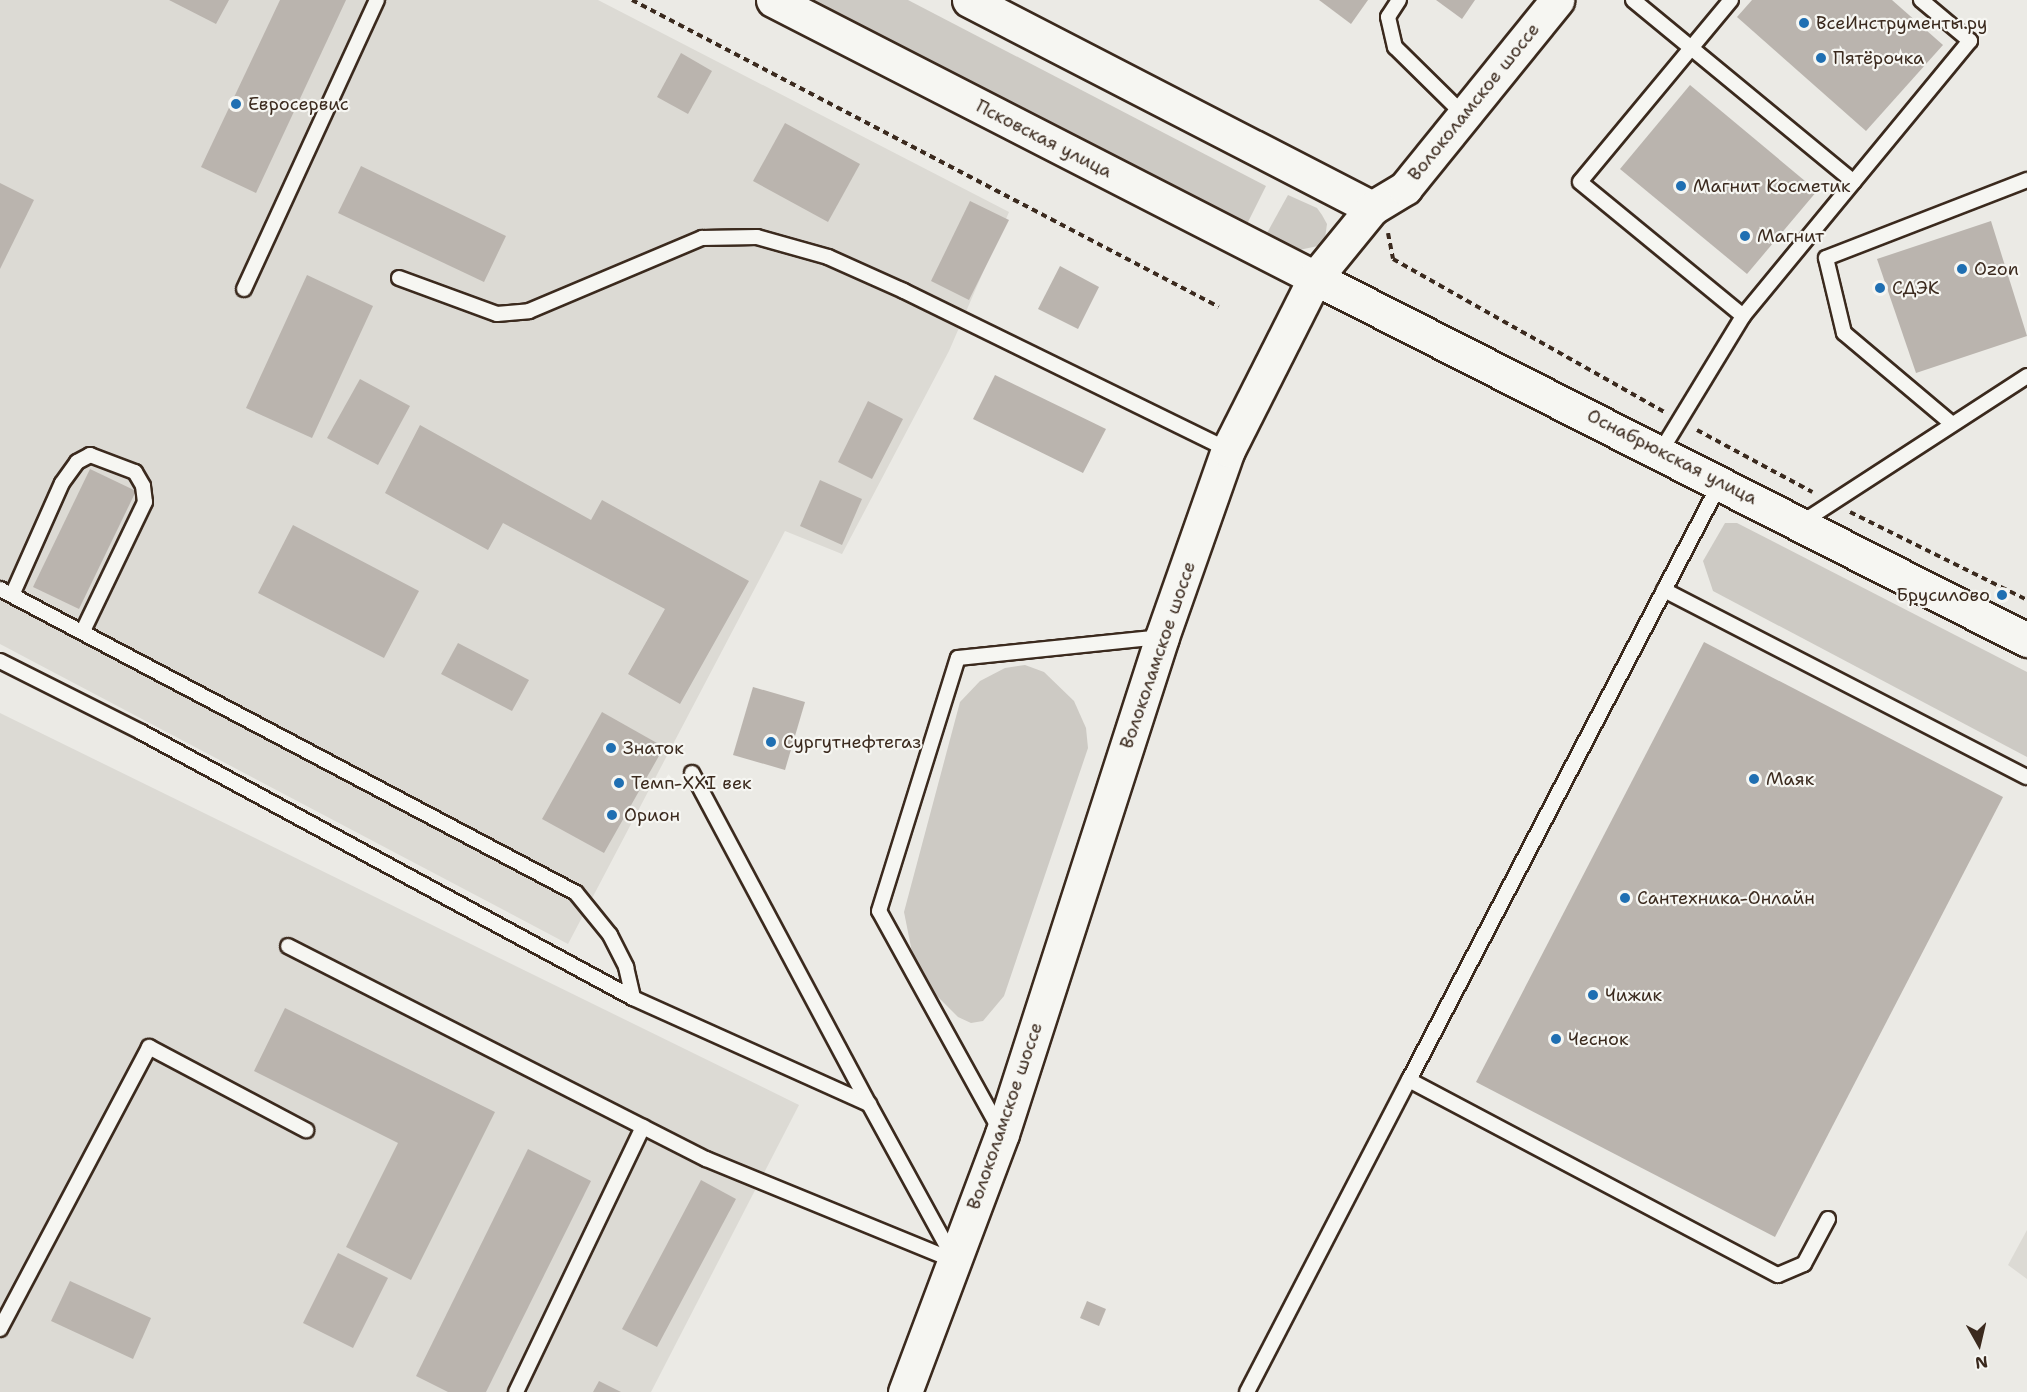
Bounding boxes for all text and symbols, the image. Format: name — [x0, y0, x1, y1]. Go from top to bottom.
place label: ВсеИнструменты.ру — [1816, 12, 1987, 34]
marker: ВсеИнструменты.ру — [1797, 16, 1811, 30]
street label: Волоколамское шоссе — [1404, 19, 1544, 185]
place label: Пятёрочка — [1833, 47, 1924, 69]
marker: Пятёрочка — [1814, 51, 1828, 65]
place label: Евросервис — [248, 93, 349, 115]
street label: Псковская улица — [972, 95, 1116, 183]
marker: Евросервис — [229, 97, 243, 111]
place label: Магнит Косметик — [1693, 175, 1851, 197]
marker: Магнит Косметик — [1674, 179, 1688, 193]
place label: Магнит — [1757, 225, 1824, 247]
marker: Магнит — [1738, 229, 1752, 243]
place label: Ozon — [1974, 258, 2019, 280]
marker: Ozon — [1955, 262, 1969, 276]
place label: СДЭК — [1892, 277, 1939, 299]
marker: СДЭК — [1873, 281, 1887, 295]
street label: Оснабрюкская улица — [1583, 405, 1761, 509]
street label: Волоколамское шоссе — [1116, 559, 1200, 751]
place label: Брусилово — [1896, 584, 1990, 606]
marker: Брусилово — [1995, 588, 2009, 602]
place label: Сургутнефтегаз — [783, 731, 921, 753]
marker: Сургутнефтегаз — [764, 735, 778, 749]
place label: Знаток — [623, 737, 684, 759]
marker: Знаток — [604, 741, 618, 755]
place label: Маяк — [1766, 768, 1814, 790]
place label: Темп-XXI век — [631, 772, 752, 794]
marker: Маяк — [1747, 772, 1761, 786]
marker: Темп-XXI век — [612, 776, 626, 790]
place label: Орион — [624, 804, 680, 826]
marker: Орион — [605, 808, 619, 822]
place label: Сантехника-Онлайн — [1637, 887, 1815, 909]
marker: Сантехника-Онлайн — [1618, 891, 1632, 905]
place label: Чижик — [1605, 984, 1662, 1006]
marker: Чижик — [1586, 988, 1600, 1002]
street label: Волоколамское шоссе — [963, 1020, 1047, 1212]
place label: Чеснок — [1568, 1028, 1629, 1050]
marker: Чеснок — [1549, 1032, 1563, 1046]
north arrow — [1949, 1314, 2009, 1374]
text: N — [1974, 1351, 1989, 1374]

